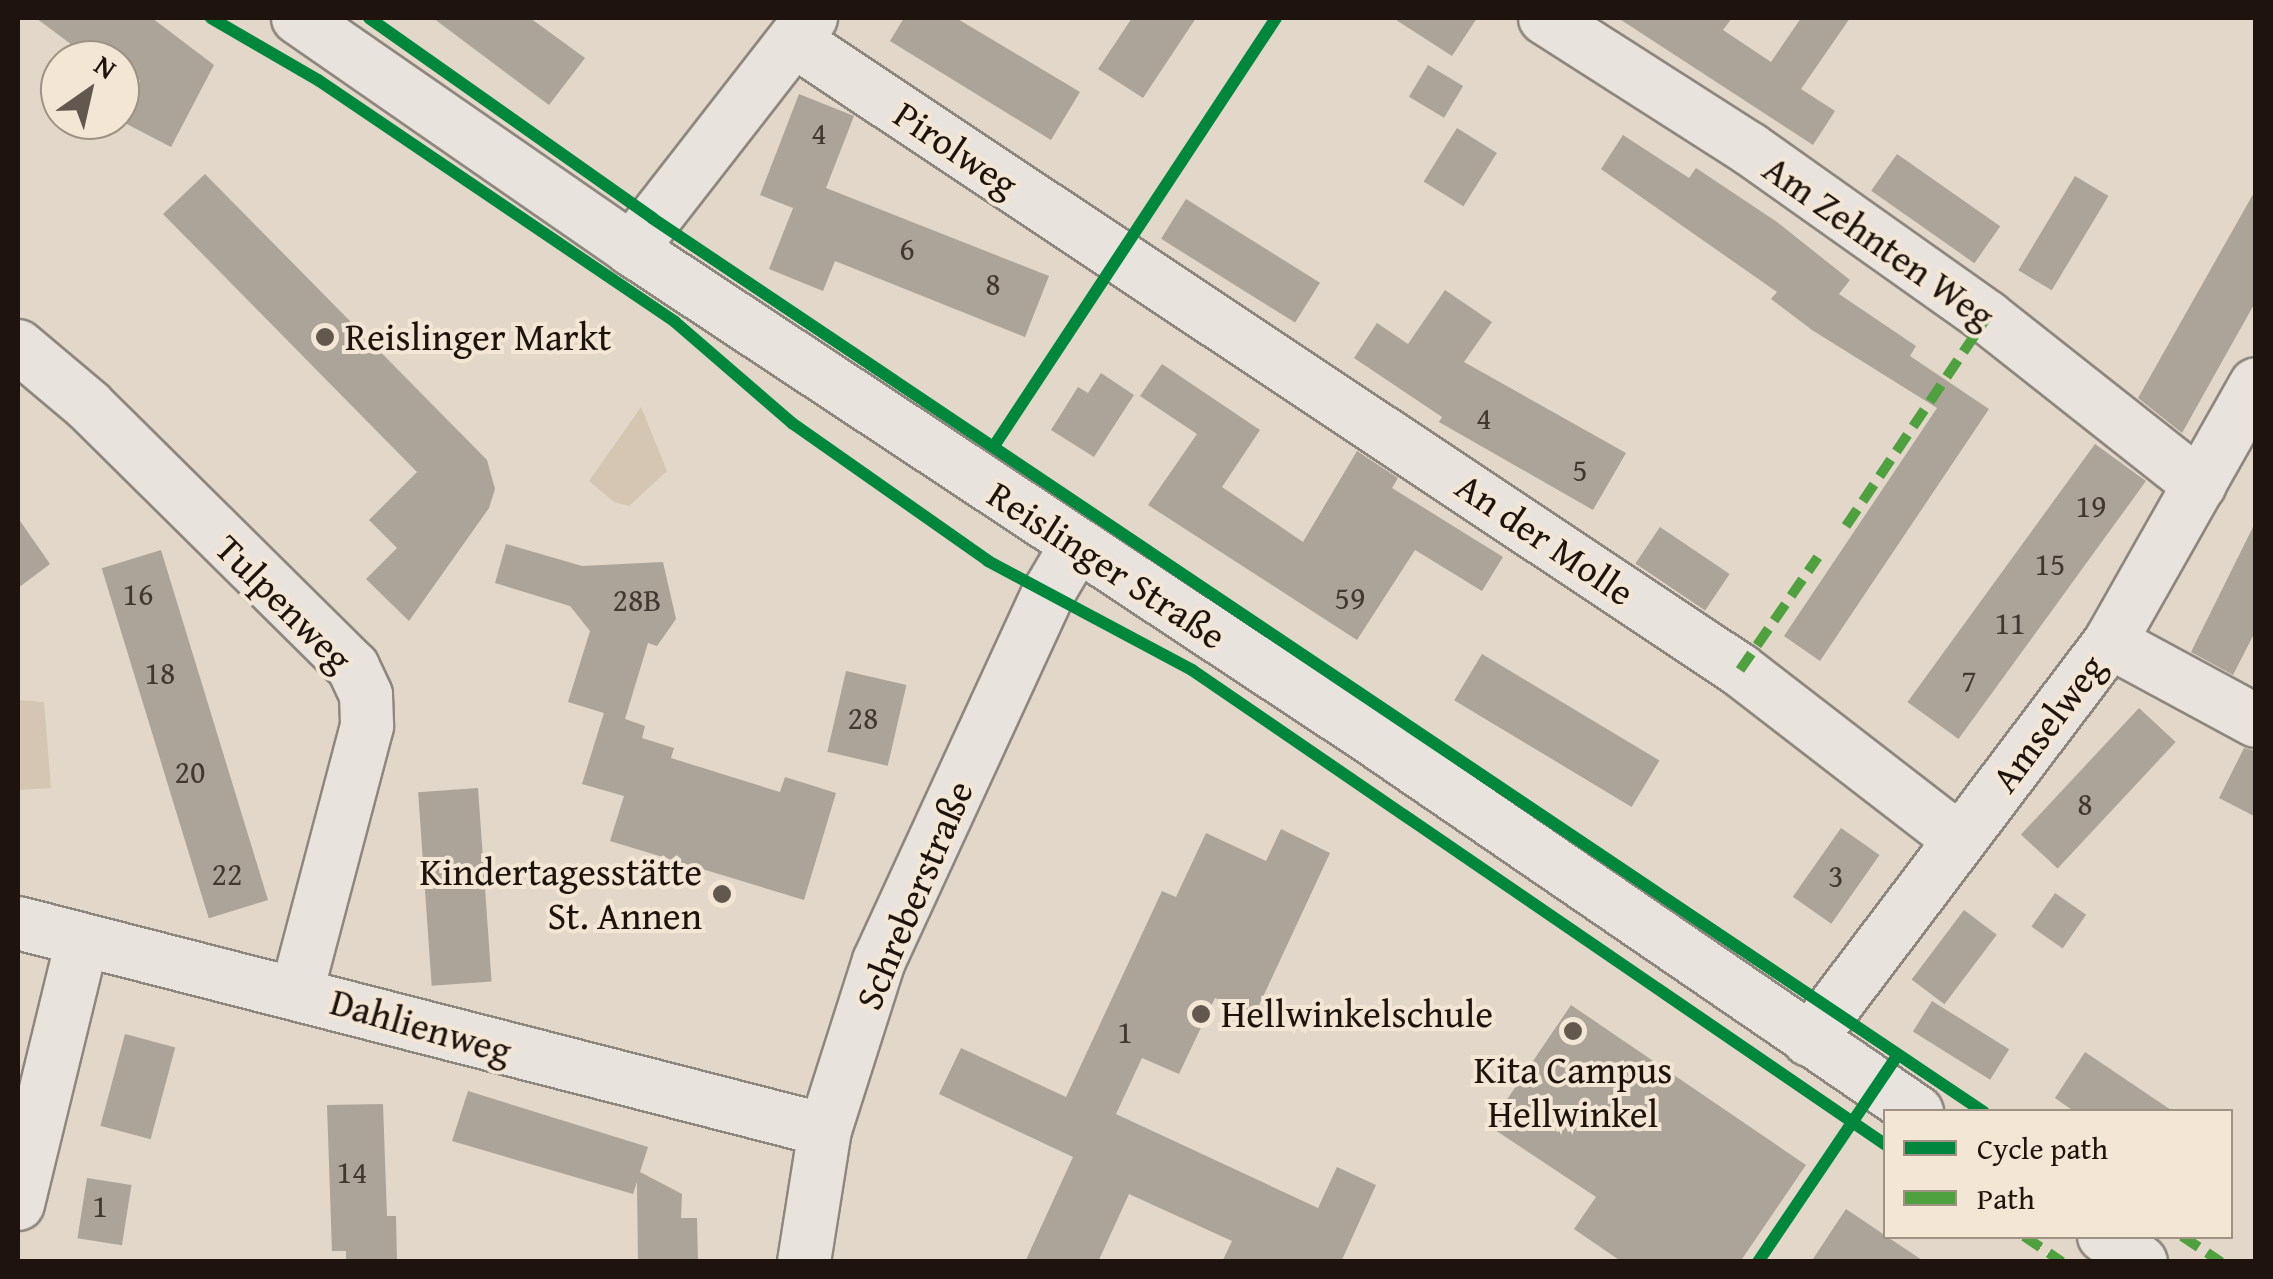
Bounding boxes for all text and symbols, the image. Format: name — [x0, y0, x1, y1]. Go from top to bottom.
north arrow — [40, 40, 140, 140]
text: N — [87, 44, 125, 89]
street label: Pirolweg — [886, 91, 1026, 207]
house number: 4 — [811, 114, 827, 152]
street label: Am Zehnten Weg — [1755, 145, 2003, 339]
house number: 6 — [899, 230, 915, 268]
house number: 8 — [985, 265, 1001, 303]
place label: Reislinger Markt — [345, 314, 611, 360]
marker: Reislinger Markt — [314, 326, 336, 348]
house number: 4 — [1476, 399, 1492, 437]
house number: 5 — [1572, 451, 1588, 489]
street label: An der Molle — [1447, 463, 1643, 615]
street label: Reislinger Straße — [980, 471, 1234, 659]
house number: 19 — [2076, 487, 2106, 525]
street label: Tulpenweg — [206, 525, 362, 681]
house number: 15 — [2035, 545, 2065, 583]
house number: 16 — [123, 575, 153, 613]
house number: 59 — [1335, 579, 1365, 617]
house number: 28B — [613, 581, 661, 619]
house number: 11 — [1995, 604, 2025, 642]
street label: Amselweg — [1981, 645, 2115, 801]
house number: 18 — [145, 654, 175, 692]
house number: 7 — [1961, 662, 1977, 700]
house number: 28 — [848, 699, 878, 737]
house number: 20 — [175, 753, 205, 791]
street label: Schreberstraße — [845, 774, 983, 1016]
house number: 8 — [2077, 785, 2093, 823]
place label: Kindertagesstätte St. Annen — [419, 849, 702, 938]
house number: 22 — [212, 855, 242, 893]
house number: 3 — [1828, 857, 1844, 895]
marker: Kindertagesstätte St. Annen — [711, 883, 733, 905]
street label: Dahlienweg — [325, 978, 517, 1074]
place label: Hellwinkelschule — [1221, 991, 1493, 1037]
marker: Hellwinkelschule — [1190, 1003, 1212, 1025]
house number: 1 — [1117, 1013, 1133, 1051]
marker: Kita Campus Hellwinkel — [1562, 1020, 1584, 1042]
place label: Kita Campus Hellwinkel — [1474, 1047, 1672, 1136]
legend — [1883, 1109, 2233, 1239]
text: Cycle path — [1977, 1126, 2108, 1170]
house number: 14 — [337, 1153, 367, 1191]
text: Path — [1977, 1176, 2035, 1220]
house number: 1 — [92, 1187, 108, 1225]

